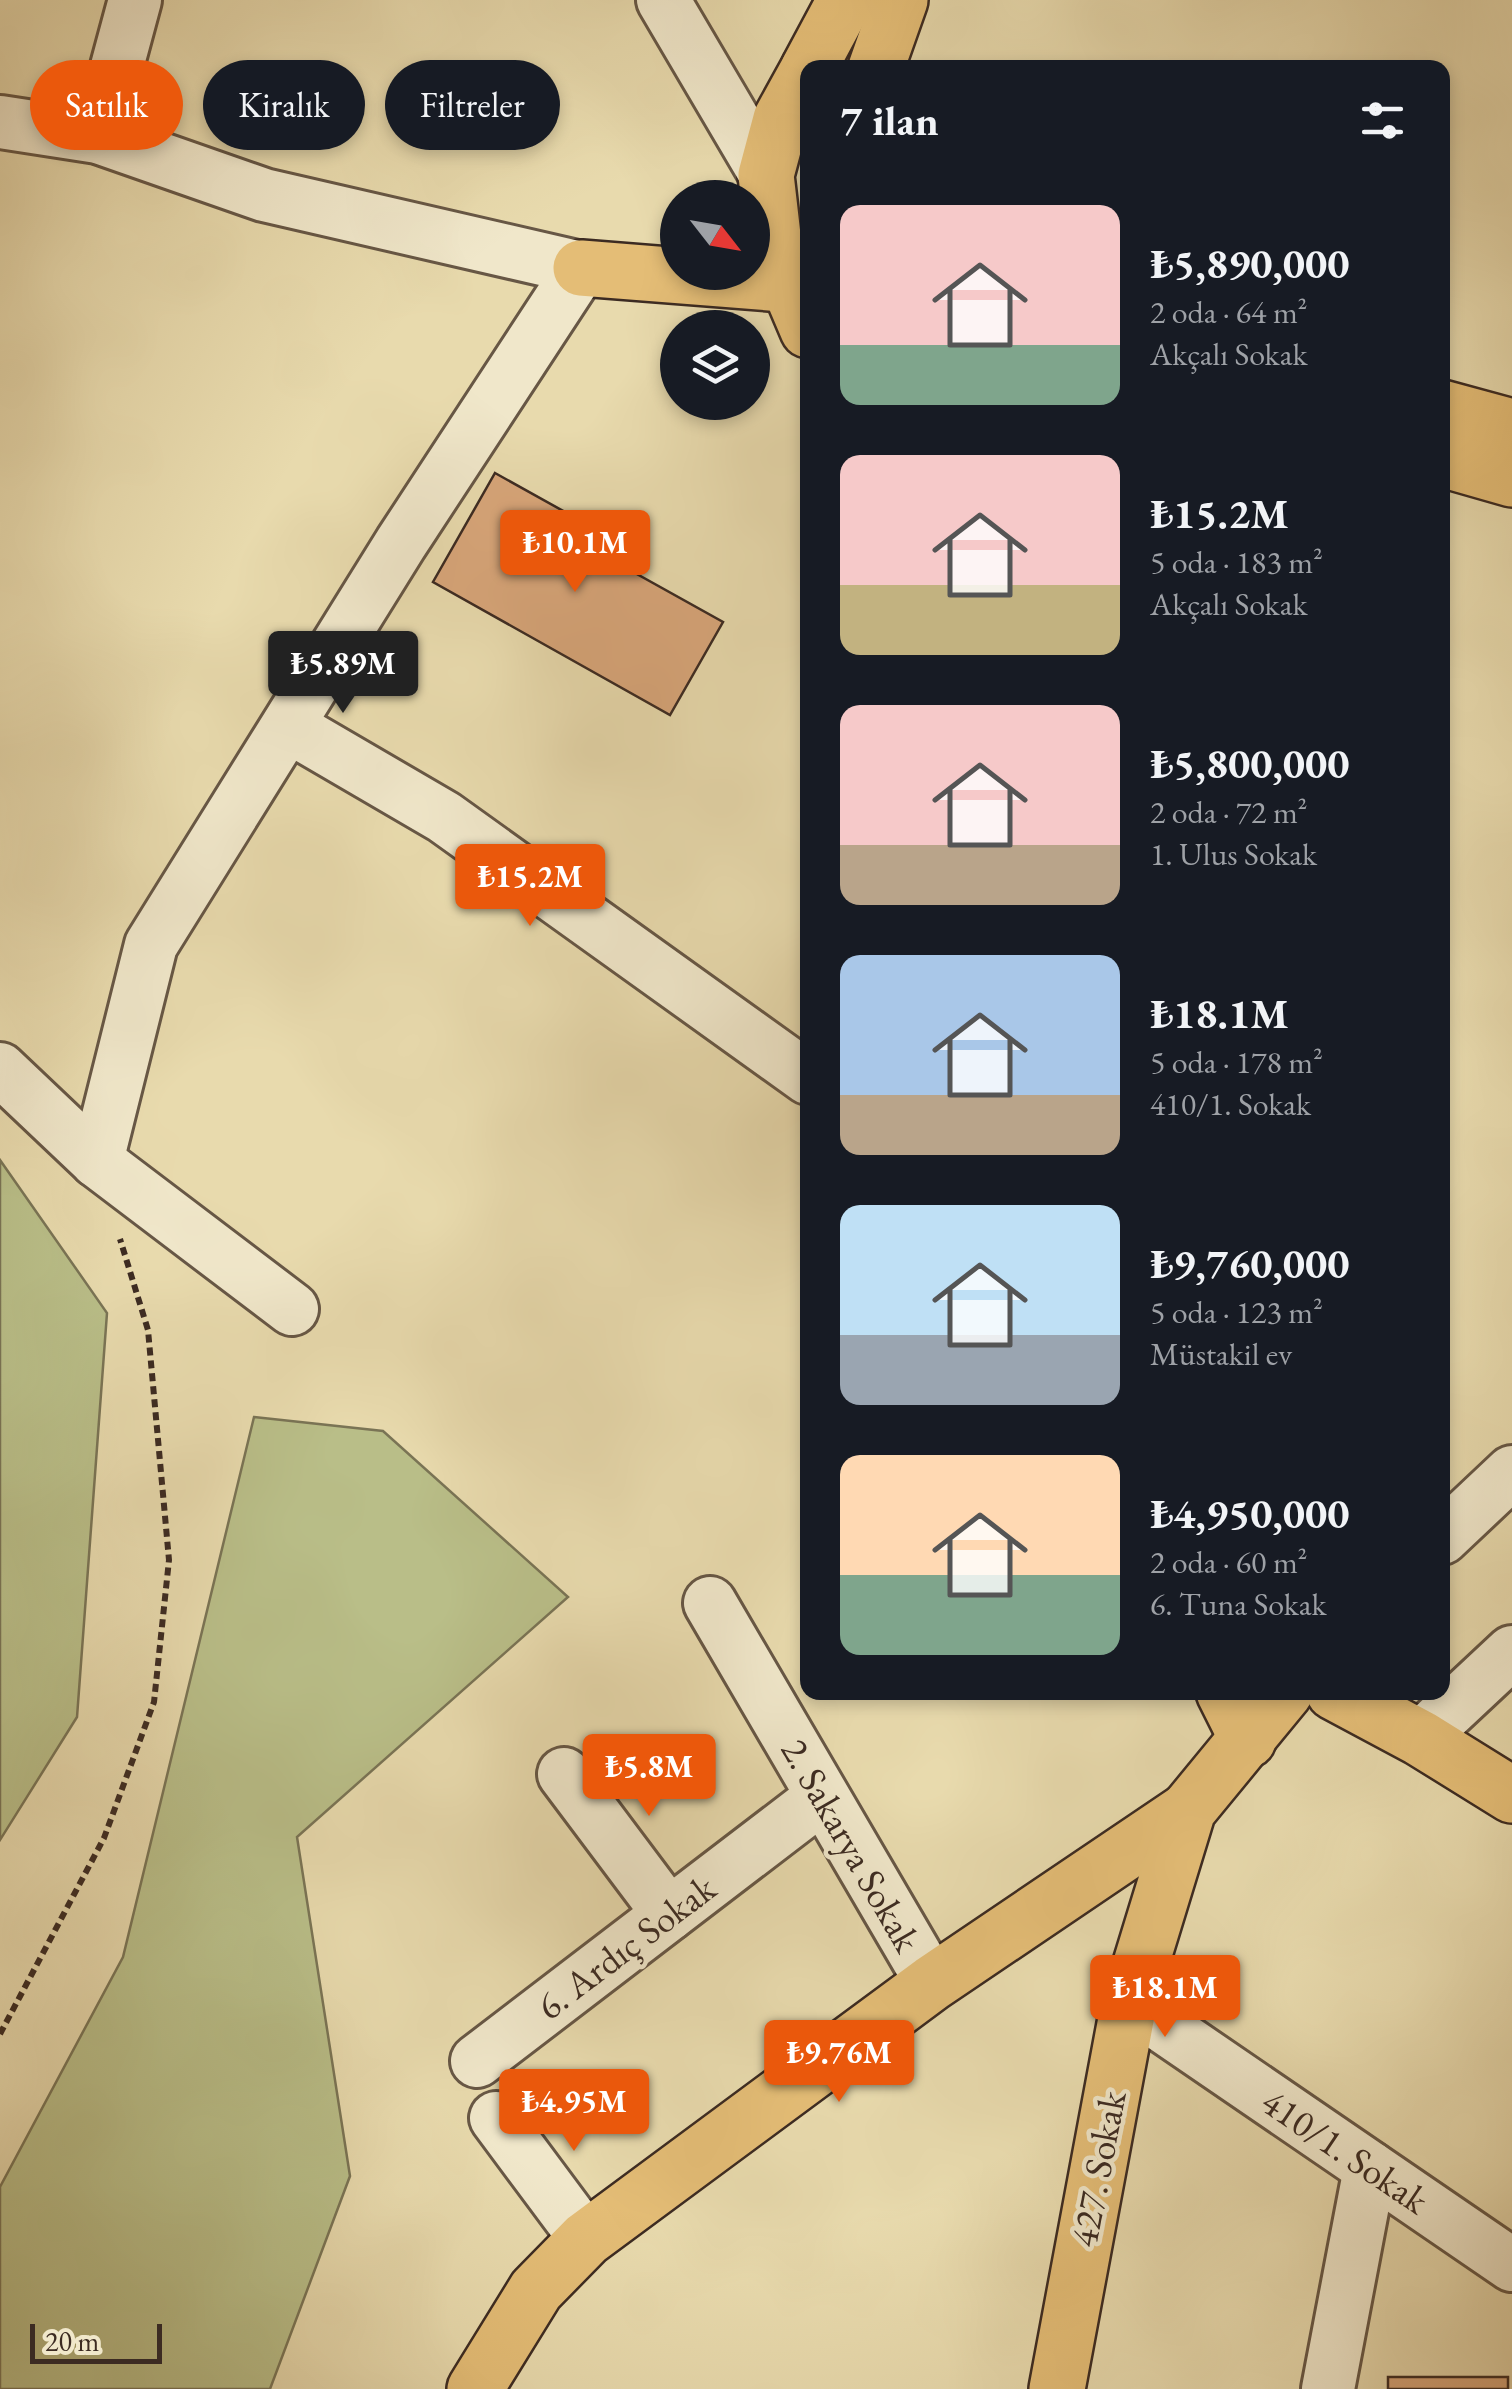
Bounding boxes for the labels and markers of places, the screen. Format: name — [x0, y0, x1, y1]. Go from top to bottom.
pin: ₺10.1M — [494, 510, 656, 595]
pin: ₺5.89M — [262, 631, 424, 716]
pin: ₺15.2M — [449, 844, 611, 929]
pin: ₺5.8M — [579, 1734, 719, 1819]
pin: ₺18.1M — [1084, 1955, 1246, 2040]
pin: ₺9.76M — [758, 2020, 920, 2105]
pin: ₺4.95M — [493, 2069, 655, 2154]

